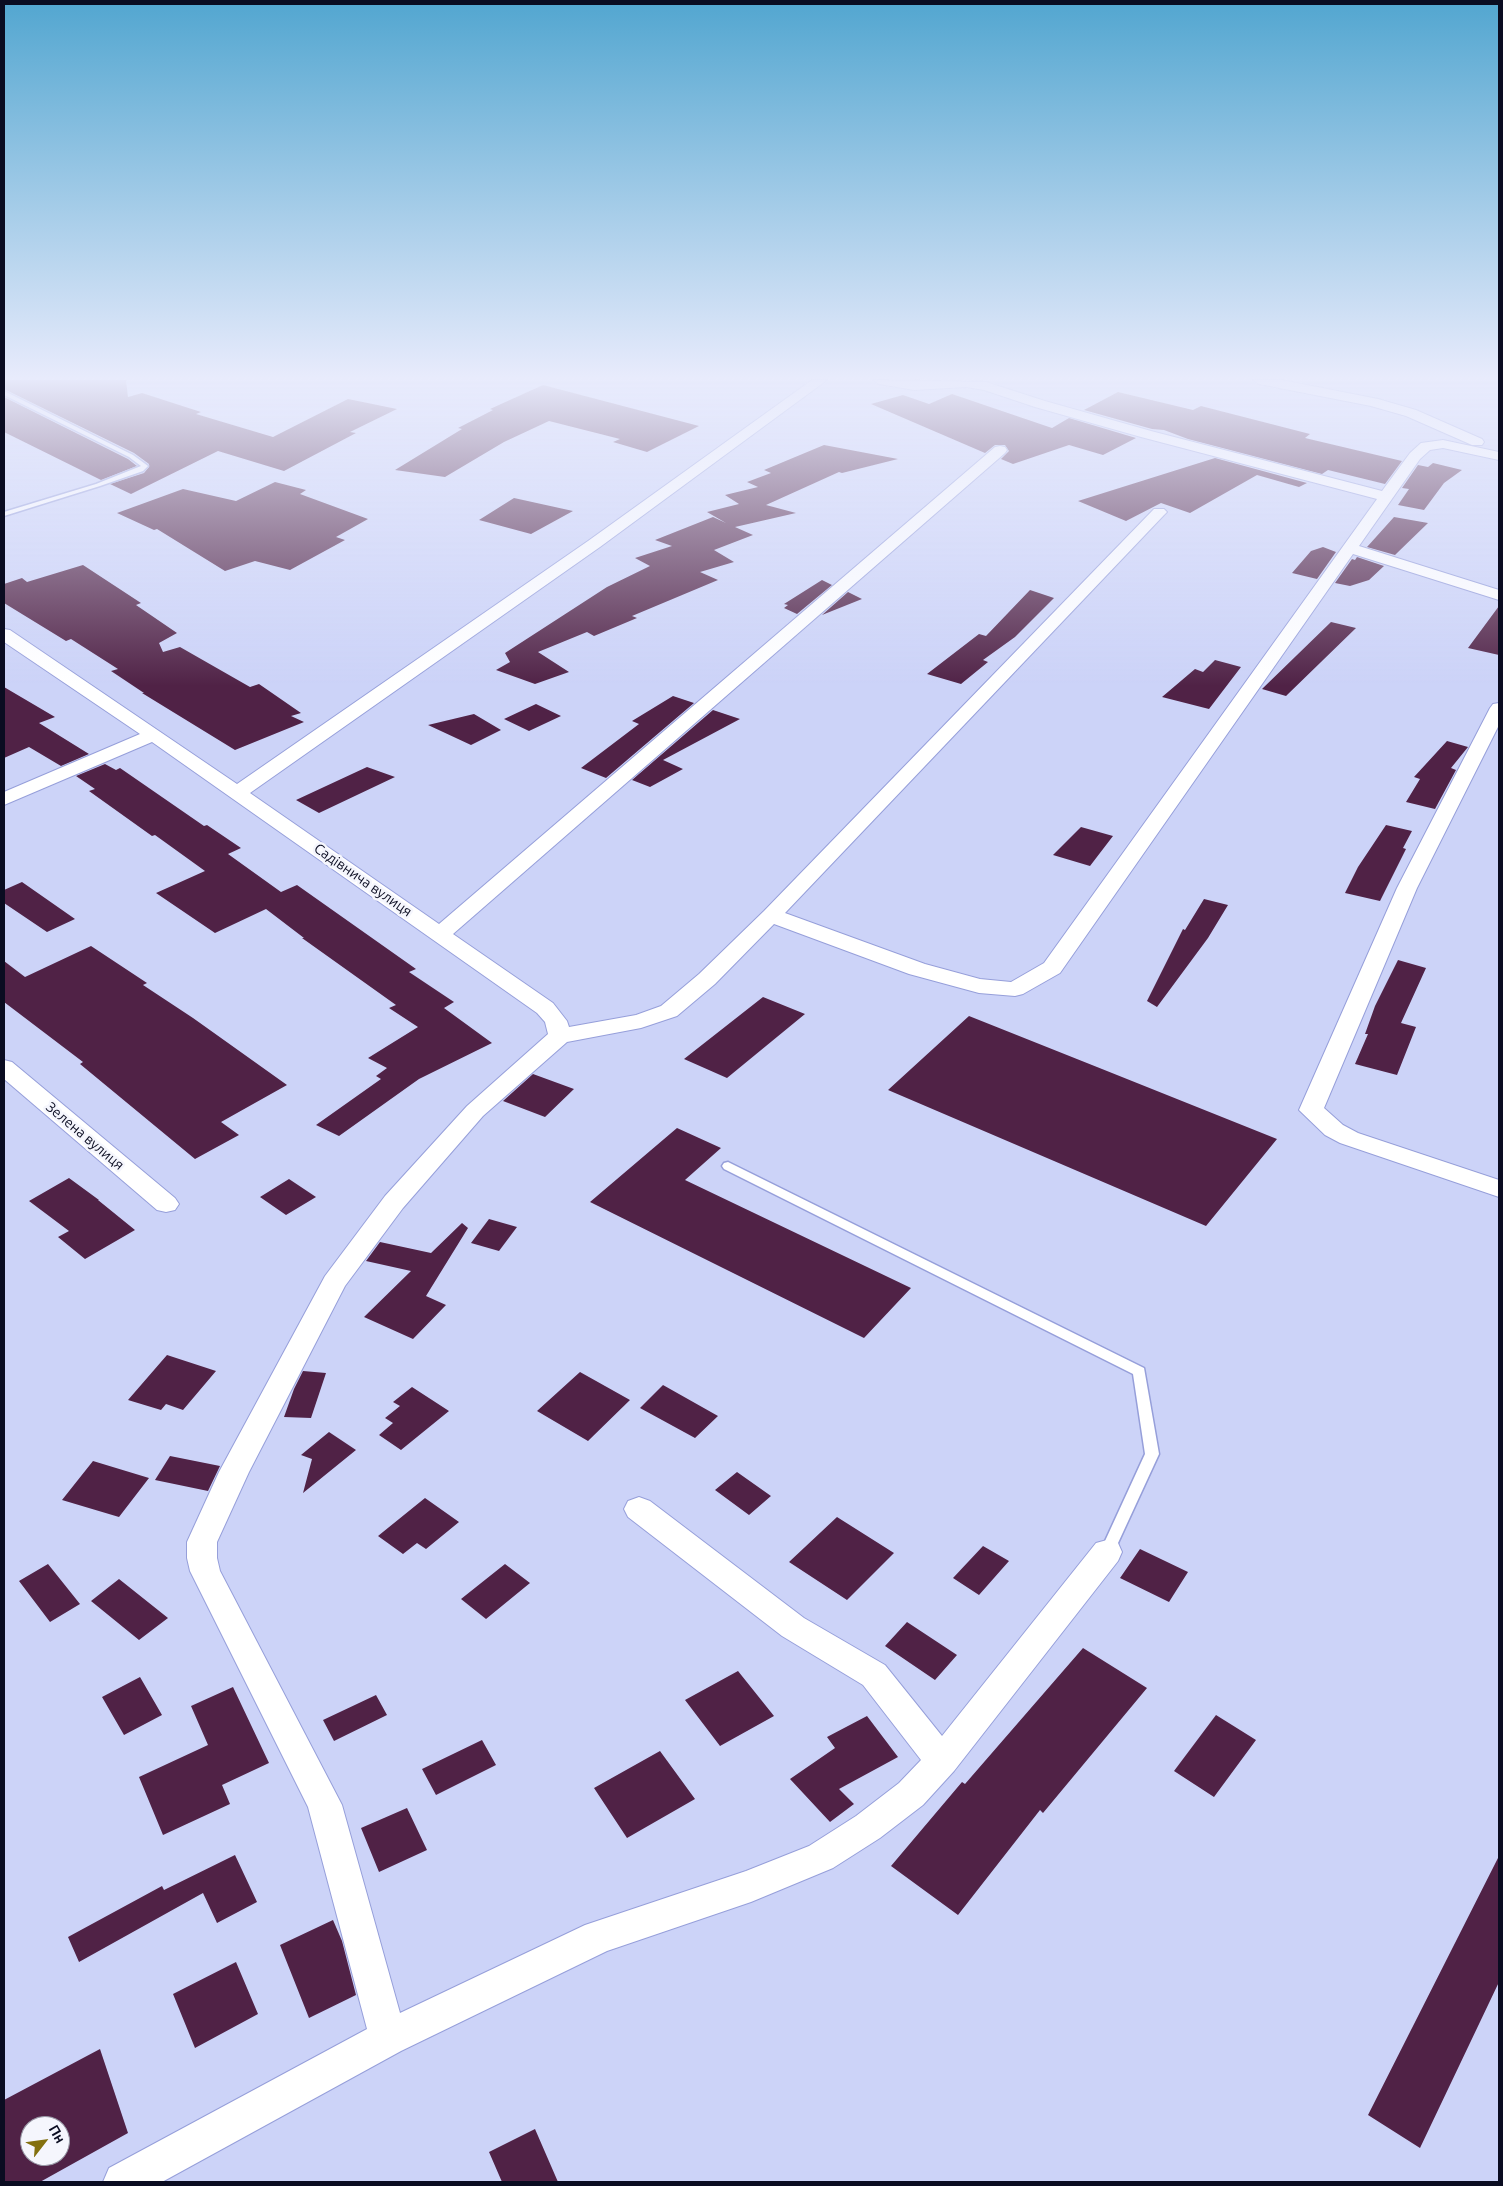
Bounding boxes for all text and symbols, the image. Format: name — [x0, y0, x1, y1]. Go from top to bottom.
street label: Садівнича вулиця — [311, 840, 415, 920]
street label: Зелена вулиця — [43, 1099, 127, 1173]
north arrow — [20, 2116, 70, 2166]
text: Пн — [46, 2122, 69, 2146]

